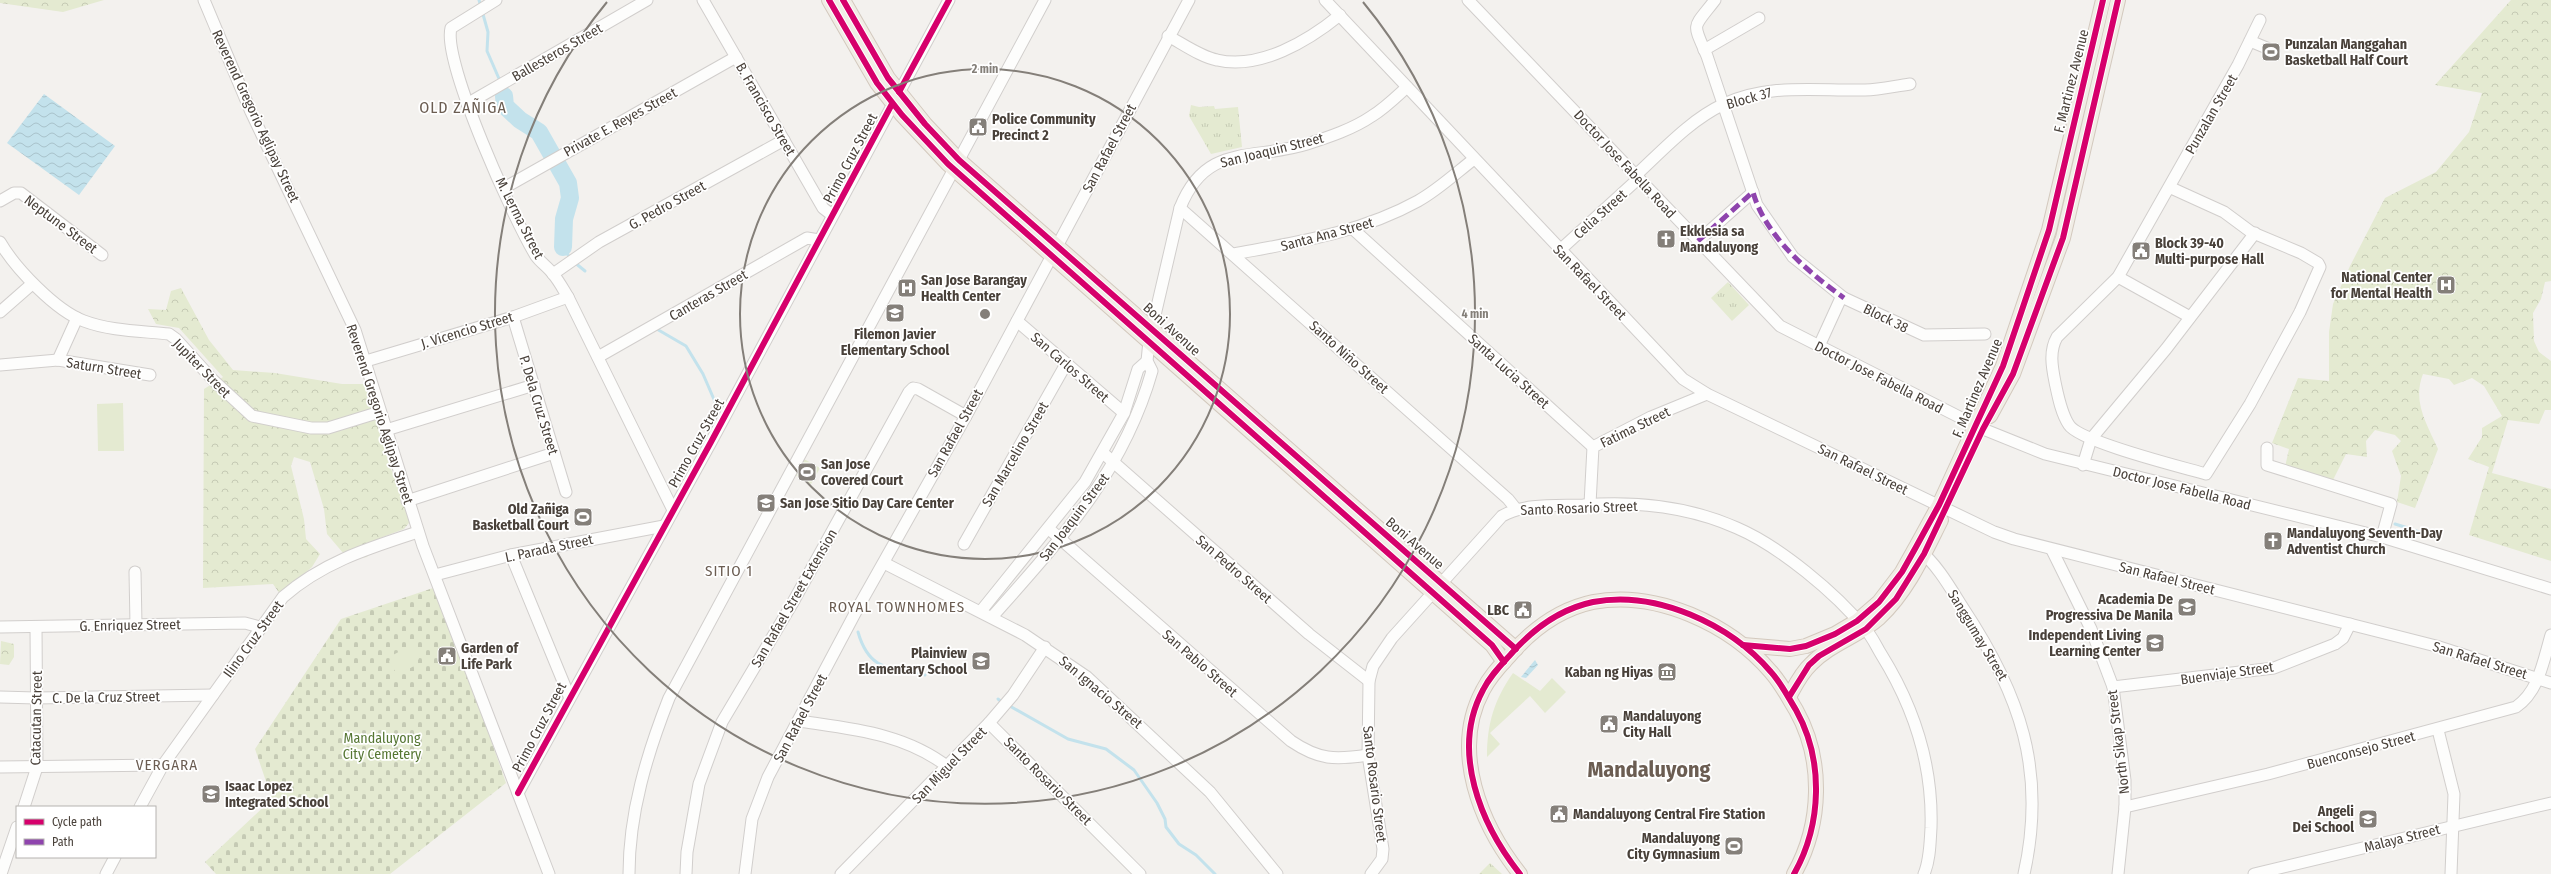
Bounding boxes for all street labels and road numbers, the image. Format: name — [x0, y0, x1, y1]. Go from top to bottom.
street label: Ballesteros Street — [509, 20, 606, 85]
street label: Reverend Gregorio Aglipay Street — [208, 27, 303, 205]
street label: F. Martinez Avenue — [2050, 27, 2093, 135]
street label: B. Francisco Street — [732, 60, 799, 159]
street label: Punzalan Street — [2182, 71, 2241, 157]
street label: Private E. Reyes Street — [561, 84, 680, 161]
street label: Block 37 — [1725, 84, 1774, 113]
street label: San Rafael Street — [1079, 101, 1140, 195]
street label: Doctor Jose Fabella Road — [1570, 107, 1679, 222]
street label: Primo Cruz Street — [820, 110, 881, 206]
street label: San Joaquin Street — [1219, 129, 1326, 172]
street label: M. Lerma Street — [492, 175, 548, 262]
street label: G. Pedro Street — [626, 177, 709, 234]
street label: Celia Street — [1570, 186, 1631, 243]
street label: Neptune Street — [21, 191, 101, 258]
street label: Santa Ana Street — [1279, 214, 1376, 255]
street label: San Rafael Street — [1549, 241, 1630, 324]
street label: Canteras Street — [666, 266, 751, 325]
street label: Boni Avenue — [1139, 299, 1204, 360]
street label: Block 38 — [1861, 300, 1911, 337]
street label: J. Vicencio Street — [419, 308, 516, 353]
street label: Santo Niño Street — [1306, 317, 1392, 398]
street label: Reverend Gregorio Aglipay Street — [342, 322, 417, 507]
street label: San Carlos Street — [1027, 329, 1112, 406]
street label: Santa Lucia Street — [1465, 331, 1553, 413]
street label: Jupiter Street — [169, 335, 234, 402]
street label: F. Martinez Avenue — [1949, 336, 2006, 440]
street label: Doctor Jose Fabella Road — [1812, 338, 1946, 417]
street label: P. Dela Cruz Street — [515, 353, 562, 457]
street label: Saturn Street — [65, 354, 143, 383]
street label: San Rafael Street — [924, 386, 987, 480]
street label: Primo Cruz Street — [665, 395, 728, 491]
street label: San Marcelino Street — [979, 398, 1053, 510]
street label: Fatima Street — [1598, 403, 1673, 452]
street label: San Rafael Street — [1815, 440, 1911, 499]
street label: Doctor Jose Fabella Road — [2111, 463, 2253, 514]
street label: San Joaquin Street — [1036, 470, 1113, 565]
street label: Santo Rosario Street — [1520, 498, 1638, 519]
street label: Boni Avenue — [1382, 514, 1447, 573]
street label: San Rafael Street Extension — [748, 526, 841, 670]
street label: L. Parada Street — [504, 531, 595, 566]
street label: San Pedro Street — [1192, 532, 1276, 607]
street label: San Rafael Street — [2117, 558, 2217, 599]
street label: Sanggumay Street — [1944, 587, 2012, 684]
street label: Ilino Cruz Street — [220, 597, 287, 681]
street label: G. Enriquez Street — [79, 616, 181, 635]
street label: San Pablo Street — [1159, 626, 1241, 701]
street label: San Rafael Street — [2431, 638, 2530, 683]
street label: San Ignacio Street — [1056, 653, 1146, 732]
street label: Buenviaje Street — [2179, 658, 2275, 688]
street label: Catacutan Street — [27, 670, 46, 766]
street label: San Rafael Street — [770, 671, 831, 765]
street label: Primo Cruz Street — [509, 679, 570, 775]
street label: C. De la Cruz Street — [52, 688, 160, 707]
street label: North Sikap Street — [2104, 688, 2133, 795]
street label: San Miguel Street — [908, 723, 991, 807]
street label: Santo Rosario Street — [1359, 725, 1390, 844]
street label: Buenconsejo Street — [2305, 728, 2417, 773]
street label: Santo Rosario Street — [1000, 734, 1095, 829]
street label: Malaya Street — [2362, 821, 2442, 856]

